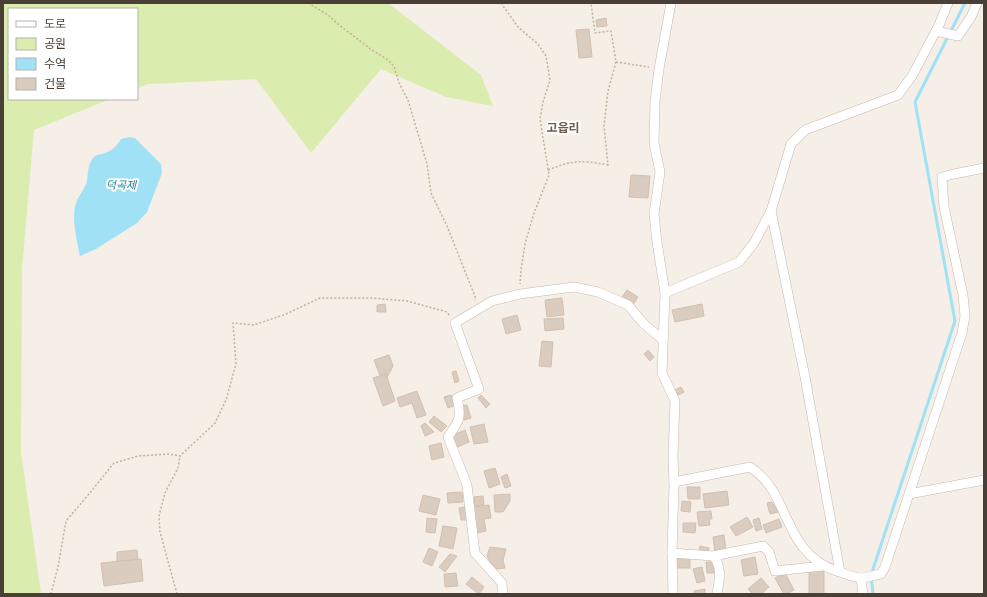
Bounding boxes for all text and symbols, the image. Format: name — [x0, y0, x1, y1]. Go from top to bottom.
legend — [8, 8, 138, 100]
text: 도로 — [44, 16, 66, 32]
text: 공원 — [44, 36, 66, 52]
text: 수역 — [44, 56, 66, 72]
text: 건물 — [44, 76, 66, 92]
district label: 고읍리 — [546, 120, 580, 136]
water label: 덕곡제 — [106, 178, 138, 192]

